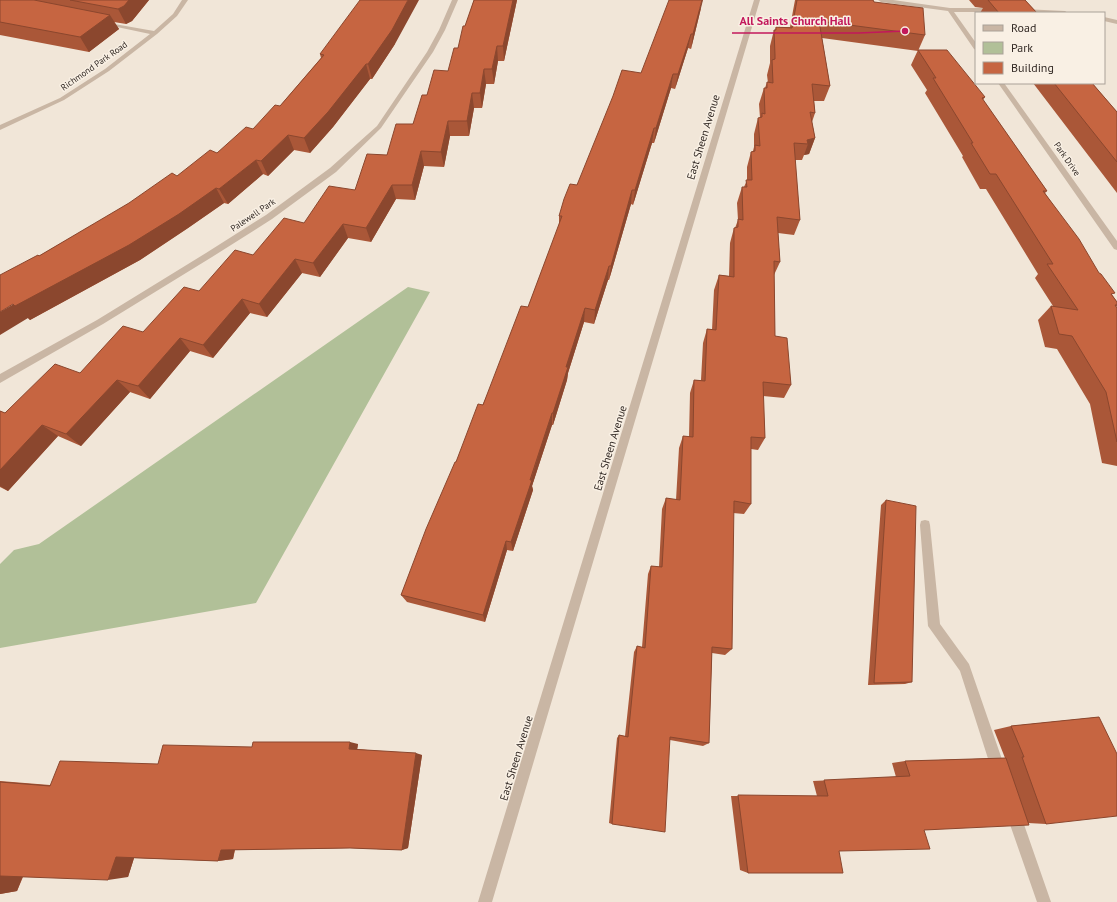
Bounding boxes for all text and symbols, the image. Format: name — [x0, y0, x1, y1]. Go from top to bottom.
callout: All Saints Church Hall — [732, 9, 859, 33]
legend — [975, 12, 1105, 84]
text: All Saints Church Hall — [739, 13, 851, 28]
text: Road — [1011, 20, 1036, 35]
street label: Richmond Park Road — [58, 38, 129, 93]
text: Park — [1011, 40, 1033, 55]
text: Building — [1011, 60, 1054, 75]
street label: East Sheen Avenue — [683, 92, 723, 181]
street label: Park Drive — [1052, 140, 1083, 178]
street label: Palewell Park — [228, 195, 278, 234]
street label: East Sheen Avenue — [590, 403, 630, 492]
street label: East Sheen Avenue — [496, 713, 536, 802]

